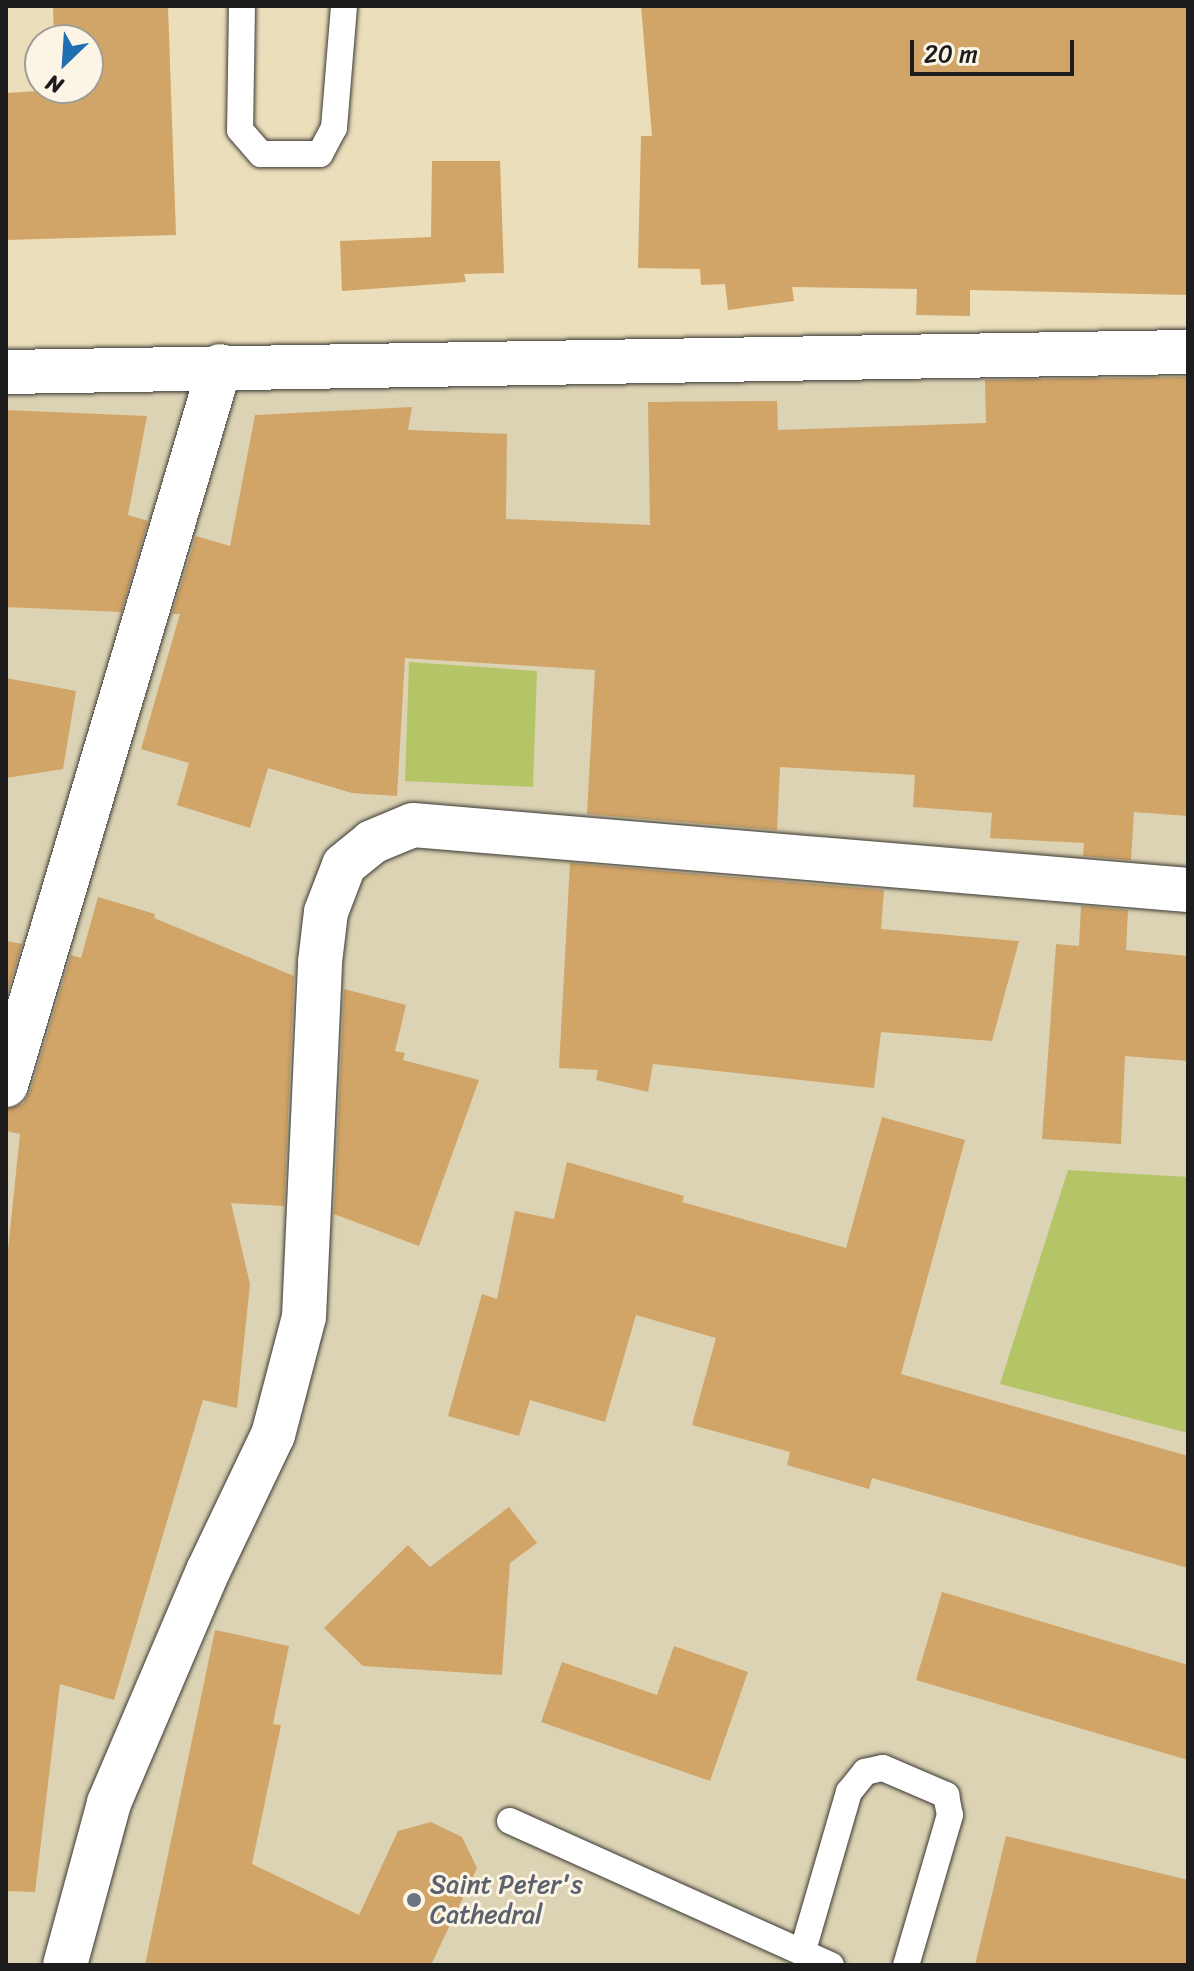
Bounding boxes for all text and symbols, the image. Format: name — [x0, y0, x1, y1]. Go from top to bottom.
north arrow — [24, 24, 104, 104]
scale bar — [914, 24, 1078, 74]
text: 20 m — [924, 33, 978, 75]
text: N — [39, 63, 70, 105]
place label: Saint Peter's Cathedral — [430, 1869, 584, 1930]
marker: Saint Peter's Cathedral — [405, 1891, 423, 1909]

